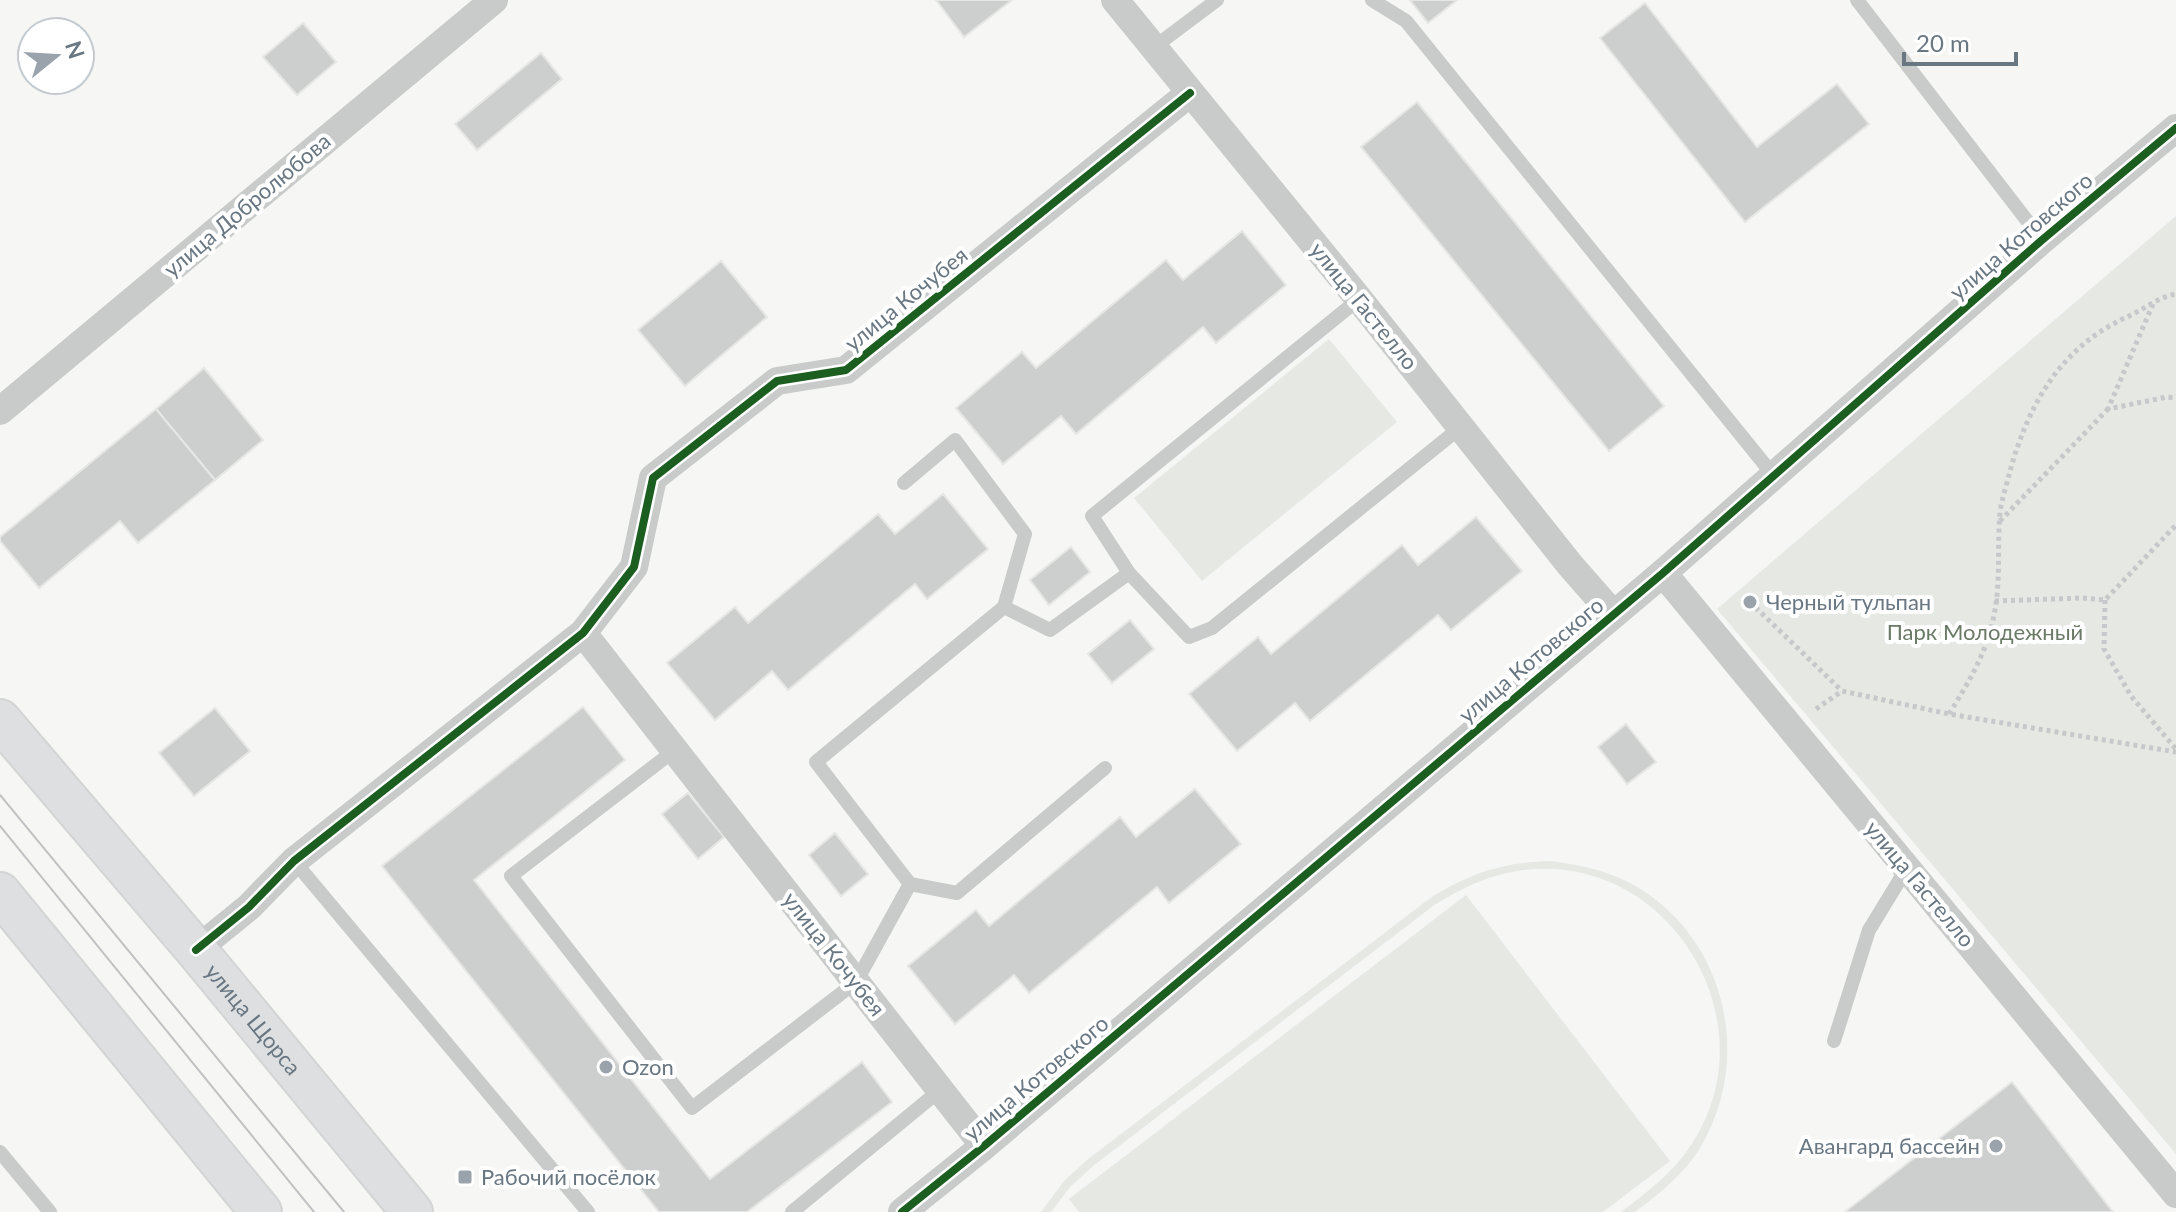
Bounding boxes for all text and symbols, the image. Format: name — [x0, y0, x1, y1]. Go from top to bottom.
north arrow — [16, 16, 96, 96]
scale bar — [1904, 16, 2016, 66]
text: 20 m — [1916, 28, 1970, 57]
text: N — [60, 37, 91, 62]
street label: улица Добролюбова — [158, 127, 336, 282]
street label: улица Котовского — [1944, 166, 2098, 305]
street label: улица Гастелло — [1305, 236, 1424, 375]
street label: улица Кочубея — [839, 241, 973, 356]
place label: Черный тульпан — [1766, 588, 1931, 615]
street label: улица Котовского — [1453, 591, 1609, 728]
marker: Черный тульпан — [1741, 593, 1759, 611]
park label: Парк Молодежный — [1887, 618, 2083, 645]
street label: улица Гастелло — [1860, 815, 1981, 952]
street label: улица Кочубея — [778, 886, 891, 1021]
street label: улица Щорса — [200, 958, 307, 1080]
street label: улица Котовского — [958, 1009, 1114, 1146]
place label: Ozon — [622, 1053, 674, 1080]
marker: Ozon — [597, 1058, 615, 1076]
place label: Авангард бассейн — [1799, 1132, 1980, 1159]
marker: Авангард бассейн — [1987, 1137, 2005, 1155]
place label: Рабочий посёлок — [481, 1163, 657, 1190]
marker: Рабочий посёлок — [456, 1168, 474, 1186]

